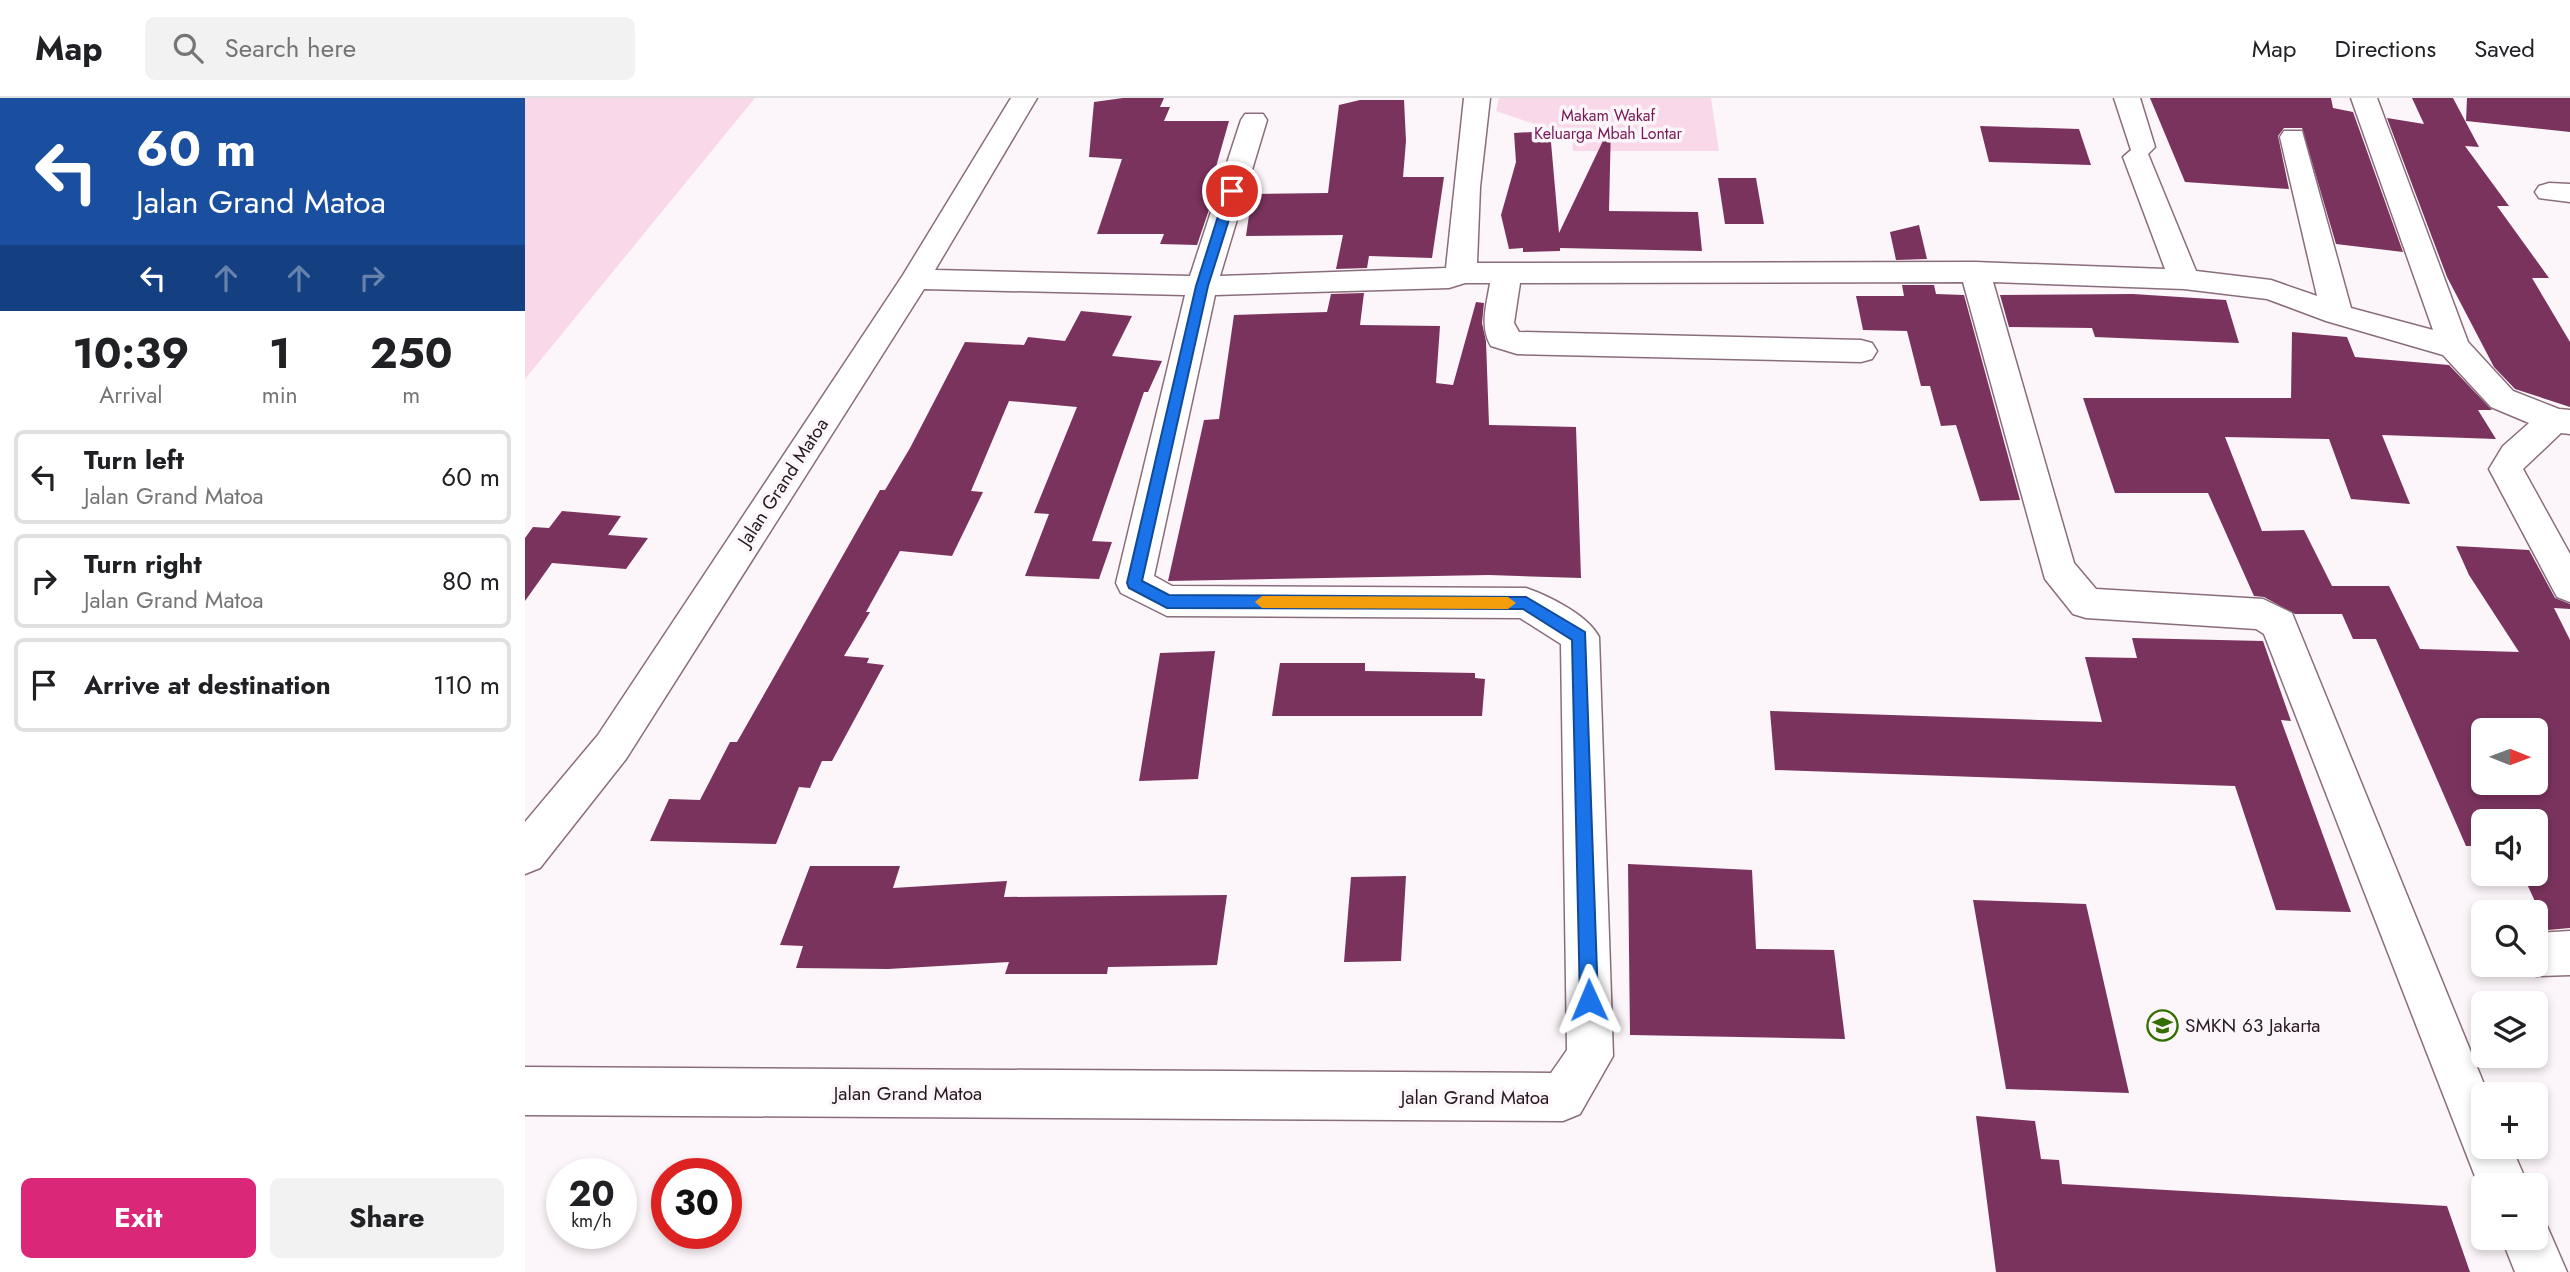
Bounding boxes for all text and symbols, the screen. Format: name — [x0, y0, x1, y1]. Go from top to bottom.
search box — [145, 17, 635, 80]
text: Map — [35, 25, 103, 72]
icon: search — [169, 29, 207, 67]
text: Search here — [225, 29, 356, 67]
text: Map — [2252, 31, 2297, 66]
text: Directions — [2335, 31, 2436, 66]
text: Saved — [2474, 31, 2535, 66]
park label: Makam Wakaf Keluarga Mbah Lontar — [1534, 104, 1682, 145]
text: 60 m — [136, 114, 256, 184]
icon: left — [21, 126, 112, 217]
pin — [1202, 161, 1262, 221]
icon: arrive — [1213, 172, 1251, 210]
text: Jalan Grand Matoa — [136, 179, 386, 225]
icon: left — [134, 259, 172, 297]
icon: ahead — [207, 259, 245, 297]
icon: ahead — [280, 259, 318, 297]
icon: right — [353, 259, 391, 297]
text: 10:39 — [72, 323, 189, 384]
text: 1 — [269, 323, 290, 384]
text: 250 — [370, 323, 453, 384]
text: Arrival — [99, 378, 163, 412]
text: min — [262, 378, 298, 412]
text: m — [402, 378, 420, 412]
street label: Jalan Grand Matoa — [730, 412, 835, 554]
text: Turn left — [84, 441, 184, 479]
icon: left — [25, 458, 63, 496]
text: 60 m — [441, 458, 500, 496]
text: Jalan Grand Matoa — [84, 479, 264, 513]
text: Turn right — [84, 545, 202, 583]
icon: right — [25, 562, 63, 600]
text: 80 m — [442, 562, 500, 600]
text: Jalan Grand Matoa — [84, 583, 264, 617]
icon: arrive — [25, 666, 63, 704]
text: Arrive at destination — [84, 666, 331, 704]
text: 110 m — [433, 666, 500, 704]
north arrow — [2471, 718, 2548, 794]
map controls — [2471, 718, 2548, 1250]
button: sound — [2471, 809, 2548, 886]
button: search — [2471, 900, 2548, 977]
position arrow — [1552, 963, 1626, 1037]
button: layers — [2471, 991, 2548, 1068]
school or university icon: SMKN 63 Jakarta — [2145, 1008, 2179, 1042]
place label: SMKN 63 Jakarta — [2185, 1012, 2320, 1039]
street label: Jalan Grand Matoa — [831, 1080, 982, 1107]
button: + — [2471, 1082, 2548, 1159]
street label: Jalan Grand Matoa — [1398, 1084, 1549, 1111]
speed limit sign: 30 — [651, 1158, 742, 1249]
text: 20 — [568, 1169, 615, 1219]
button: − — [2471, 1173, 2548, 1250]
button: Exit — [21, 1178, 256, 1258]
button: Share — [270, 1178, 504, 1258]
text: km/h — [571, 1208, 612, 1234]

